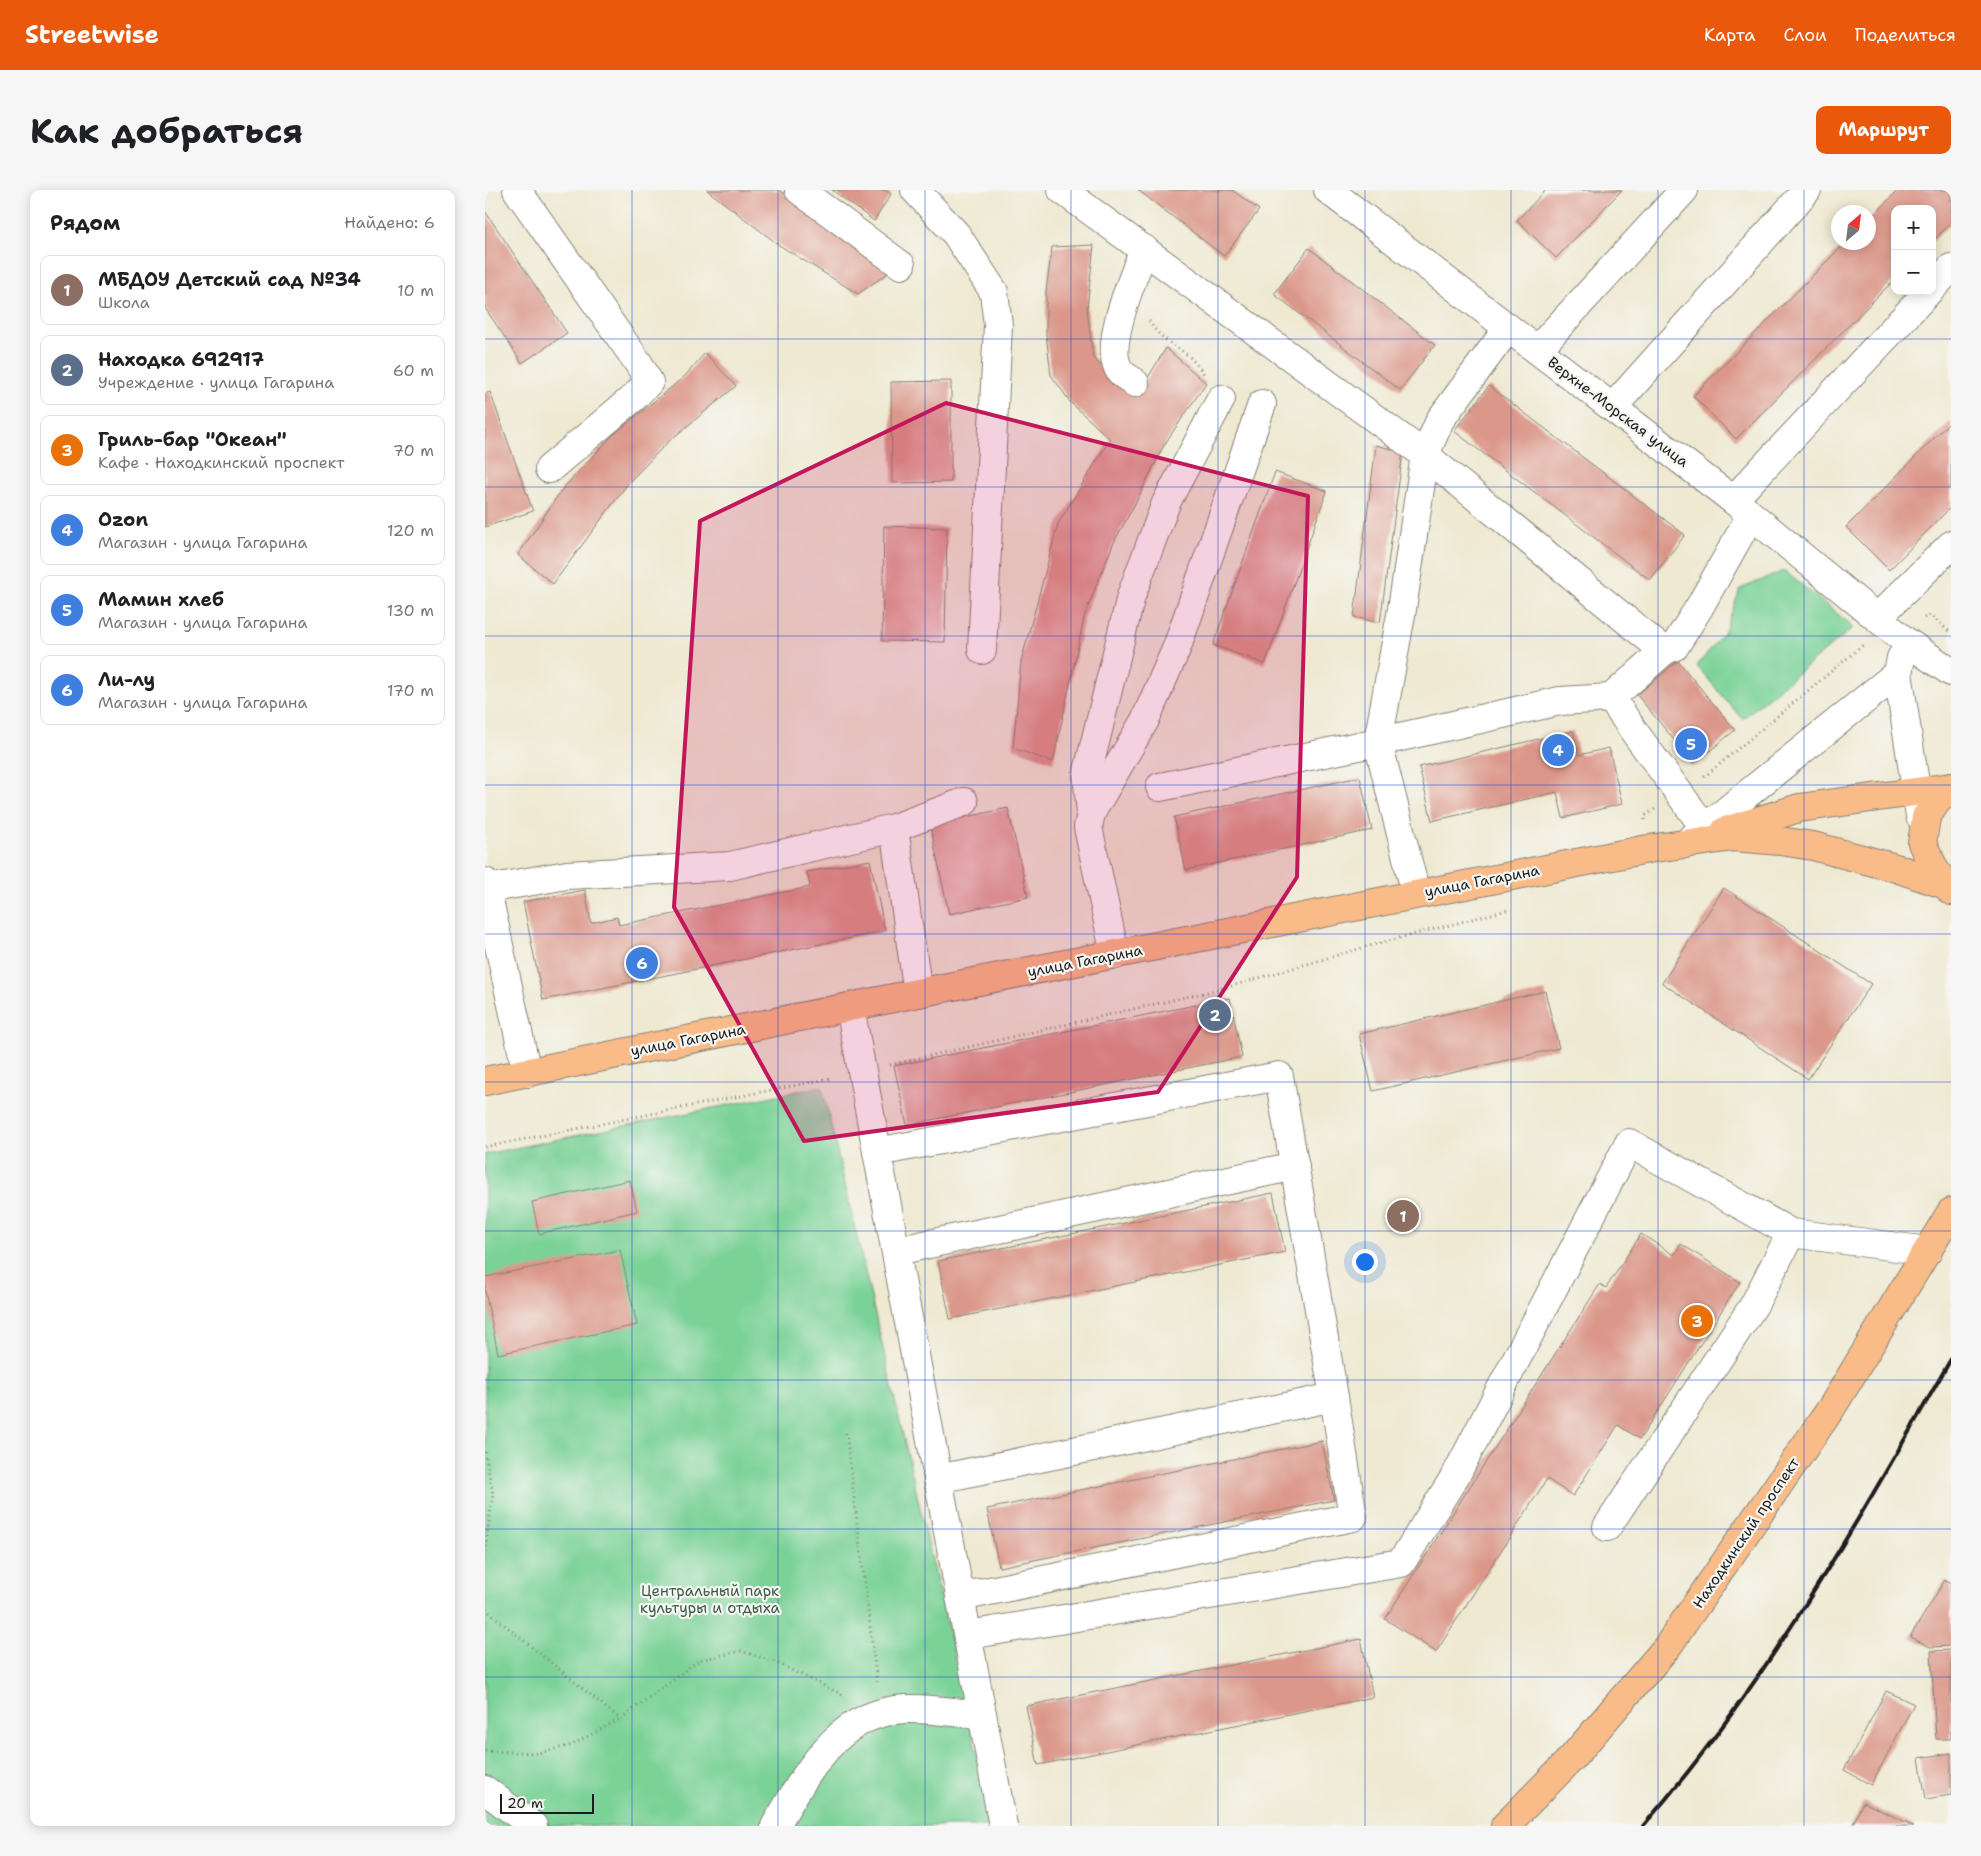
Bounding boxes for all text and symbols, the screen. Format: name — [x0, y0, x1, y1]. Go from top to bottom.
text: Streetwise — [25, 19, 159, 51]
text: Карта — [1704, 23, 1755, 47]
text: Слои — [1783, 23, 1827, 47]
text: Поделиться — [1855, 23, 1956, 47]
button: Маршрут — [1816, 106, 1951, 154]
text: Как добраться — [30, 107, 303, 154]
north arrow — [1831, 205, 1876, 250]
map controls — [1891, 205, 1936, 295]
button: + — [1891, 205, 1936, 250]
text: Рядом — [50, 209, 120, 237]
text: Найдено: 6 — [344, 212, 435, 233]
button: − — [1891, 250, 1936, 295]
text: МБДОУ Детский сад №34 — [98, 267, 361, 292]
text: 1 — [63, 280, 71, 301]
text: 10 m — [397, 280, 434, 301]
text: Школа — [98, 292, 150, 313]
text: Находка 692917 — [98, 347, 264, 372]
street label: Верхне-Морская улица — [1543, 352, 1693, 472]
text: 2 — [61, 360, 73, 381]
text: 60 m — [393, 360, 434, 381]
text: Учреждение · улица Гагарина — [98, 372, 334, 393]
text: Гриль-бар "Океан" — [98, 427, 287, 452]
text: 3 — [61, 440, 73, 461]
text: 70 m — [393, 440, 434, 461]
text: Кафе · Находкинский проспект — [98, 452, 344, 473]
text: Ozon — [98, 507, 148, 532]
text: 4 — [61, 520, 73, 541]
text: 120 m — [387, 520, 434, 541]
text: Магазин · улица Гагарина — [98, 532, 307, 553]
text: Мамин хлеб — [98, 587, 224, 612]
text: 5 — [62, 600, 72, 621]
text: 130 m — [387, 600, 434, 621]
text: Магазин · улица Гагарина — [98, 612, 307, 633]
text: Ли-лу — [98, 667, 155, 692]
text: 6 — [61, 680, 73, 701]
text: 170 m — [387, 680, 434, 701]
text: Магазин · улица Гагарина — [98, 692, 307, 713]
pin: 5 — [1675, 725, 1707, 763]
pin: 4 — [1542, 731, 1574, 769]
street label: улица Гагарина — [1423, 860, 1542, 902]
street label: улица Гагарина — [1026, 940, 1145, 982]
pin: 6 — [626, 944, 658, 982]
pin: 2 — [1199, 996, 1231, 1034]
street label: улица Гагарина — [629, 1019, 748, 1061]
pin: 1 — [1387, 1197, 1419, 1235]
your location — [1352, 1249, 1378, 1275]
pin: 3 — [1681, 1302, 1713, 1340]
street label: Находкинский проспект — [1688, 1453, 1804, 1612]
park label: Центральный парк культуры и отдыха — [640, 1581, 781, 1618]
scale bar — [500, 1791, 594, 1814]
text: 20 m — [507, 1794, 543, 1812]

